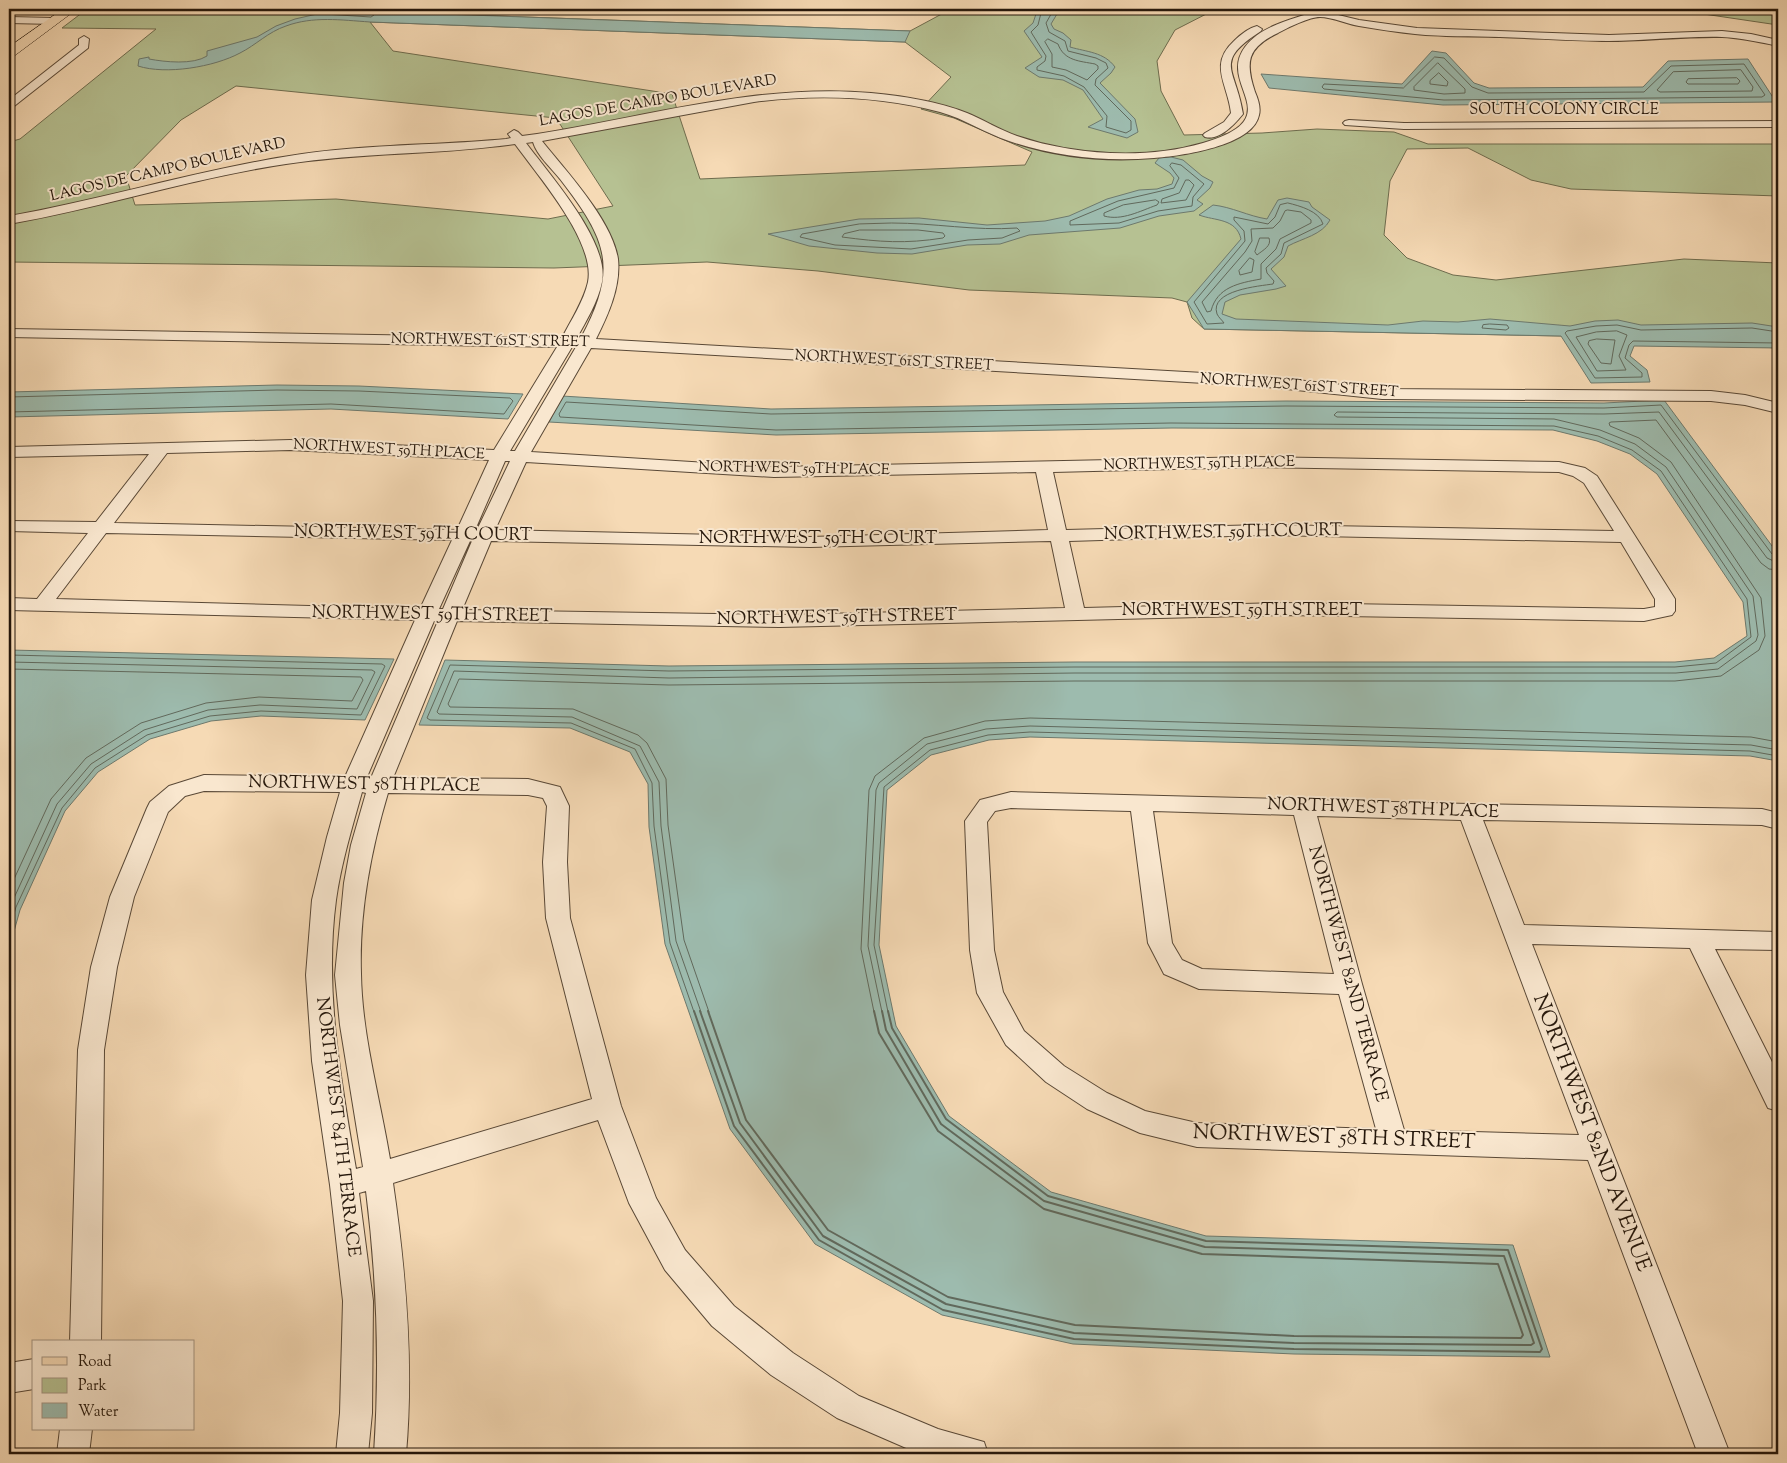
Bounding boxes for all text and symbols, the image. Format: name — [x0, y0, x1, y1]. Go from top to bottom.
street label: LAGOS DE CAMPO BOULEVARD — [537, 70, 779, 132]
street label: SOUTH COLONY CIRCLE — [1469, 100, 1659, 121]
street label: LAGOS DE CAMPO BOULEVARD — [48, 133, 288, 207]
street label: NORTHWEST 61ST STREET — [390, 329, 590, 353]
street label: NORTHWEST 61ST STREET — [794, 345, 994, 377]
street label: NORTHWEST 61ST STREET — [1199, 369, 1399, 403]
street label: NORTHWEST 59TH PLACE — [293, 434, 485, 466]
street label: NORTHWEST 59TH PLACE — [1103, 452, 1295, 476]
street label: NORTHWEST 59TH PLACE — [698, 457, 890, 481]
street label: NORTHWEST 59TH COURT — [1103, 518, 1343, 548]
street label: NORTHWEST 59TH COURT — [293, 519, 533, 549]
street label: NORTHWEST 59TH COURT — [699, 526, 938, 552]
street label: NORTHWEST 59TH STREET — [1122, 598, 1363, 624]
street label: NORTHWEST 59TH STREET — [311, 600, 553, 630]
street label: NORTHWEST 59TH STREET — [716, 603, 958, 633]
street label: NORTHWEST 58TH PLACE — [248, 770, 480, 800]
street label: NORTHWEST 58TH PLACE — [1267, 792, 1500, 826]
street label: NORTHWEST 82ND TERRACE — [1300, 843, 1394, 1105]
street label: NORTHWEST 82ND AVENUE — [1524, 990, 1658, 1277]
street label: NORTHWEST 84TH TERRACE — [308, 996, 366, 1259]
street label: NORTHWEST 58TH STREET — [1192, 1118, 1476, 1158]
legend — [32, 1340, 195, 1430]
text: Road — [78, 1352, 112, 1373]
text: Park — [78, 1376, 107, 1397]
text: Water — [78, 1402, 119, 1423]

